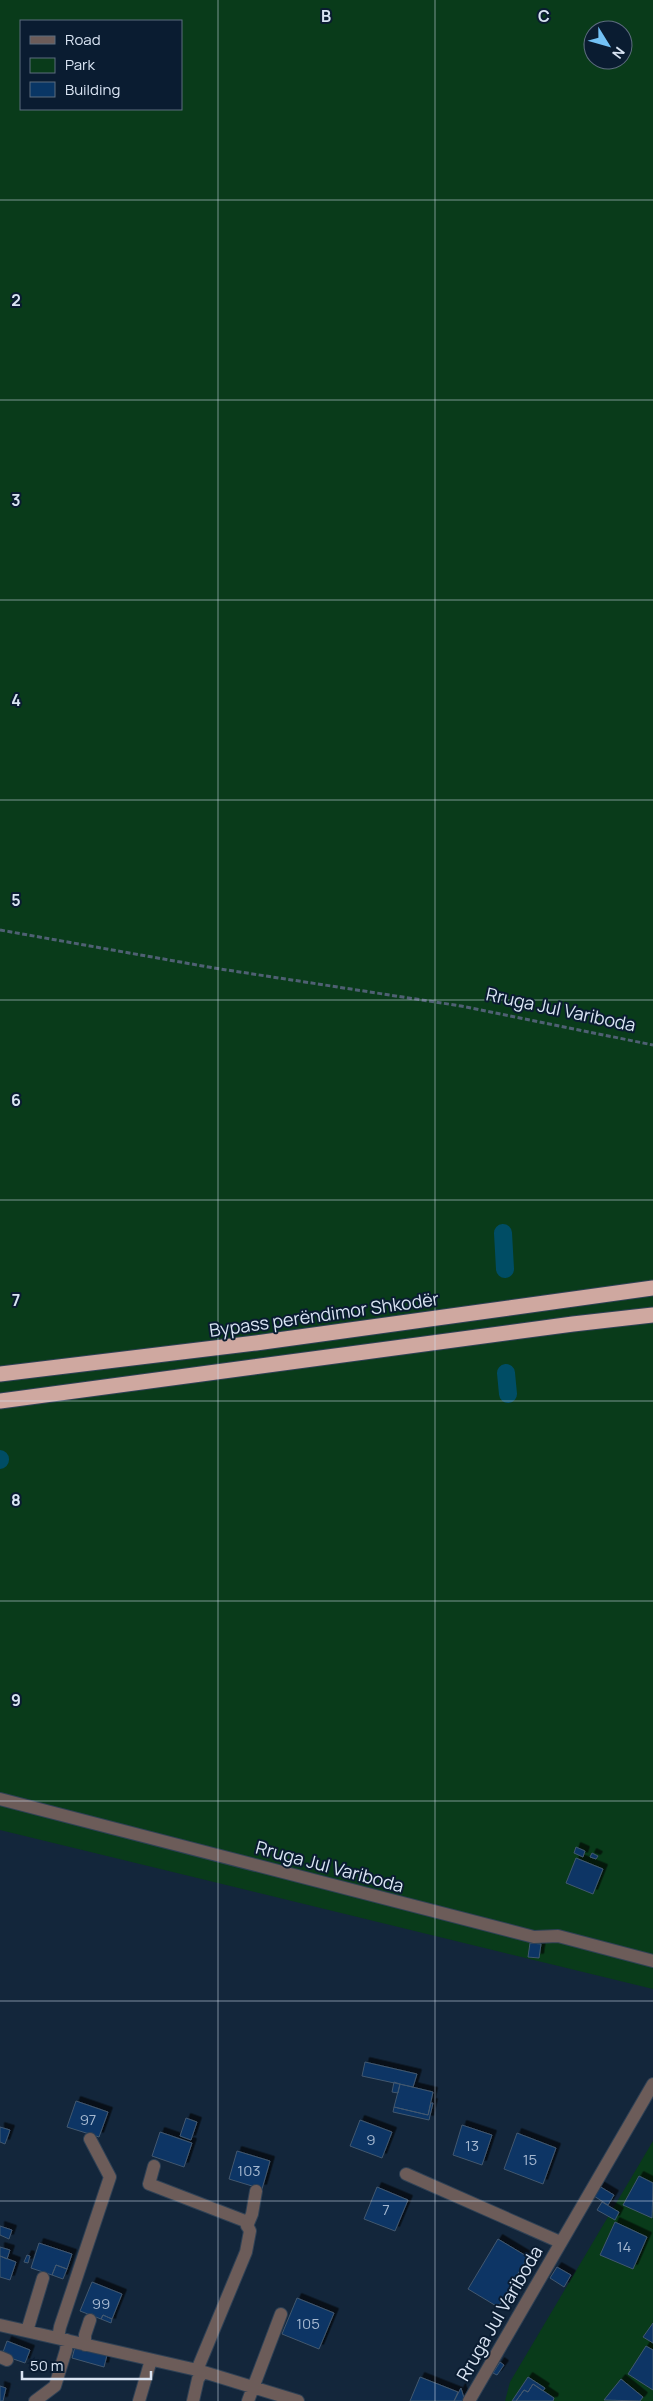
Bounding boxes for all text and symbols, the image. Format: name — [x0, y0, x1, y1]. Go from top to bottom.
text: B — [321, 5, 331, 27]
text: C — [538, 5, 550, 27]
legend — [20, 20, 182, 110]
north arrow — [583, 20, 633, 70]
text: Road — [65, 29, 101, 50]
text: N — [608, 43, 629, 63]
text: Park — [65, 54, 95, 75]
text: Building — [65, 79, 120, 100]
text: 2 — [11, 289, 21, 311]
text: 3 — [11, 489, 21, 511]
text: 4 — [11, 689, 21, 711]
text: 5 — [11, 889, 21, 911]
street label: Rruga Jul Variboda — [484, 981, 638, 1037]
text: 6 — [11, 1089, 21, 1111]
street label: Bypass perëndimor Shkodër — [208, 1286, 441, 1342]
text: 7 — [12, 1289, 20, 1311]
text: 8 — [11, 1489, 21, 1511]
text: 9 — [11, 1689, 21, 1711]
street label: Rruga Jul Variboda — [253, 1835, 407, 1897]
house number: 97 — [80, 2109, 96, 2130]
house number: 9 — [366, 2129, 376, 2150]
house number: 13 — [465, 2135, 479, 2156]
house number: 15 — [523, 2149, 537, 2170]
house number: 103 — [237, 2160, 261, 2181]
house number: 7 — [382, 2199, 390, 2220]
house number: 14 — [617, 2236, 631, 2257]
street label: Rruga Jul Variboda — [451, 2241, 547, 2385]
house number: 99 — [92, 2293, 110, 2314]
house number: 105 — [296, 2313, 320, 2334]
scale bar — [22, 2348, 151, 2380]
text: 50 m — [30, 2355, 64, 2376]

